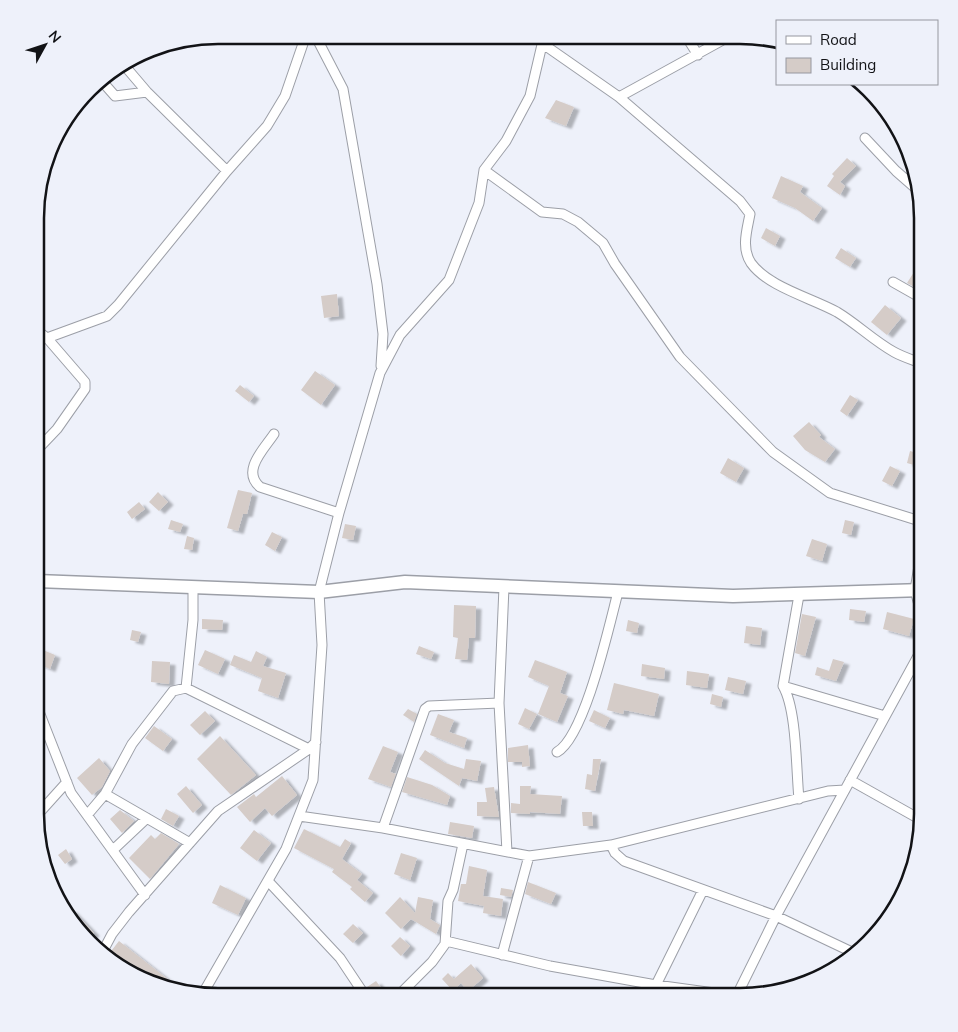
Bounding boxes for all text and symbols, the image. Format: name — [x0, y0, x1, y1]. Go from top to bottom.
north arrow — [20, 20, 70, 70]
legend — [776, 20, 938, 85]
text: N — [45, 27, 65, 46]
text: Road — [820, 30, 857, 49]
text: Building — [820, 55, 876, 74]

